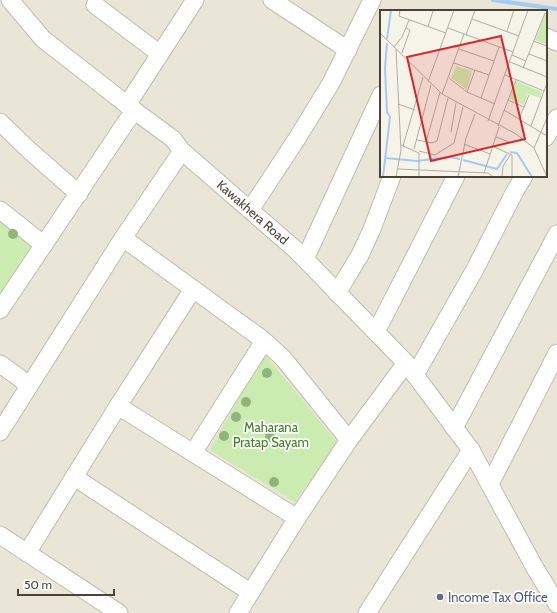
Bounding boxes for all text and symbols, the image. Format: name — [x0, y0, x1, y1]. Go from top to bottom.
inset map — [380, 10, 547, 177]
street label: Kawakhera Road — [214, 176, 292, 248]
park label: Maharana Pratap Sayam — [233, 419, 309, 450]
scale bar — [18, 571, 114, 597]
text: 50 m — [24, 577, 52, 592]
place label: Income Tax Office — [448, 589, 548, 605]
marker: Income Tax Office — [435, 592, 445, 602]

